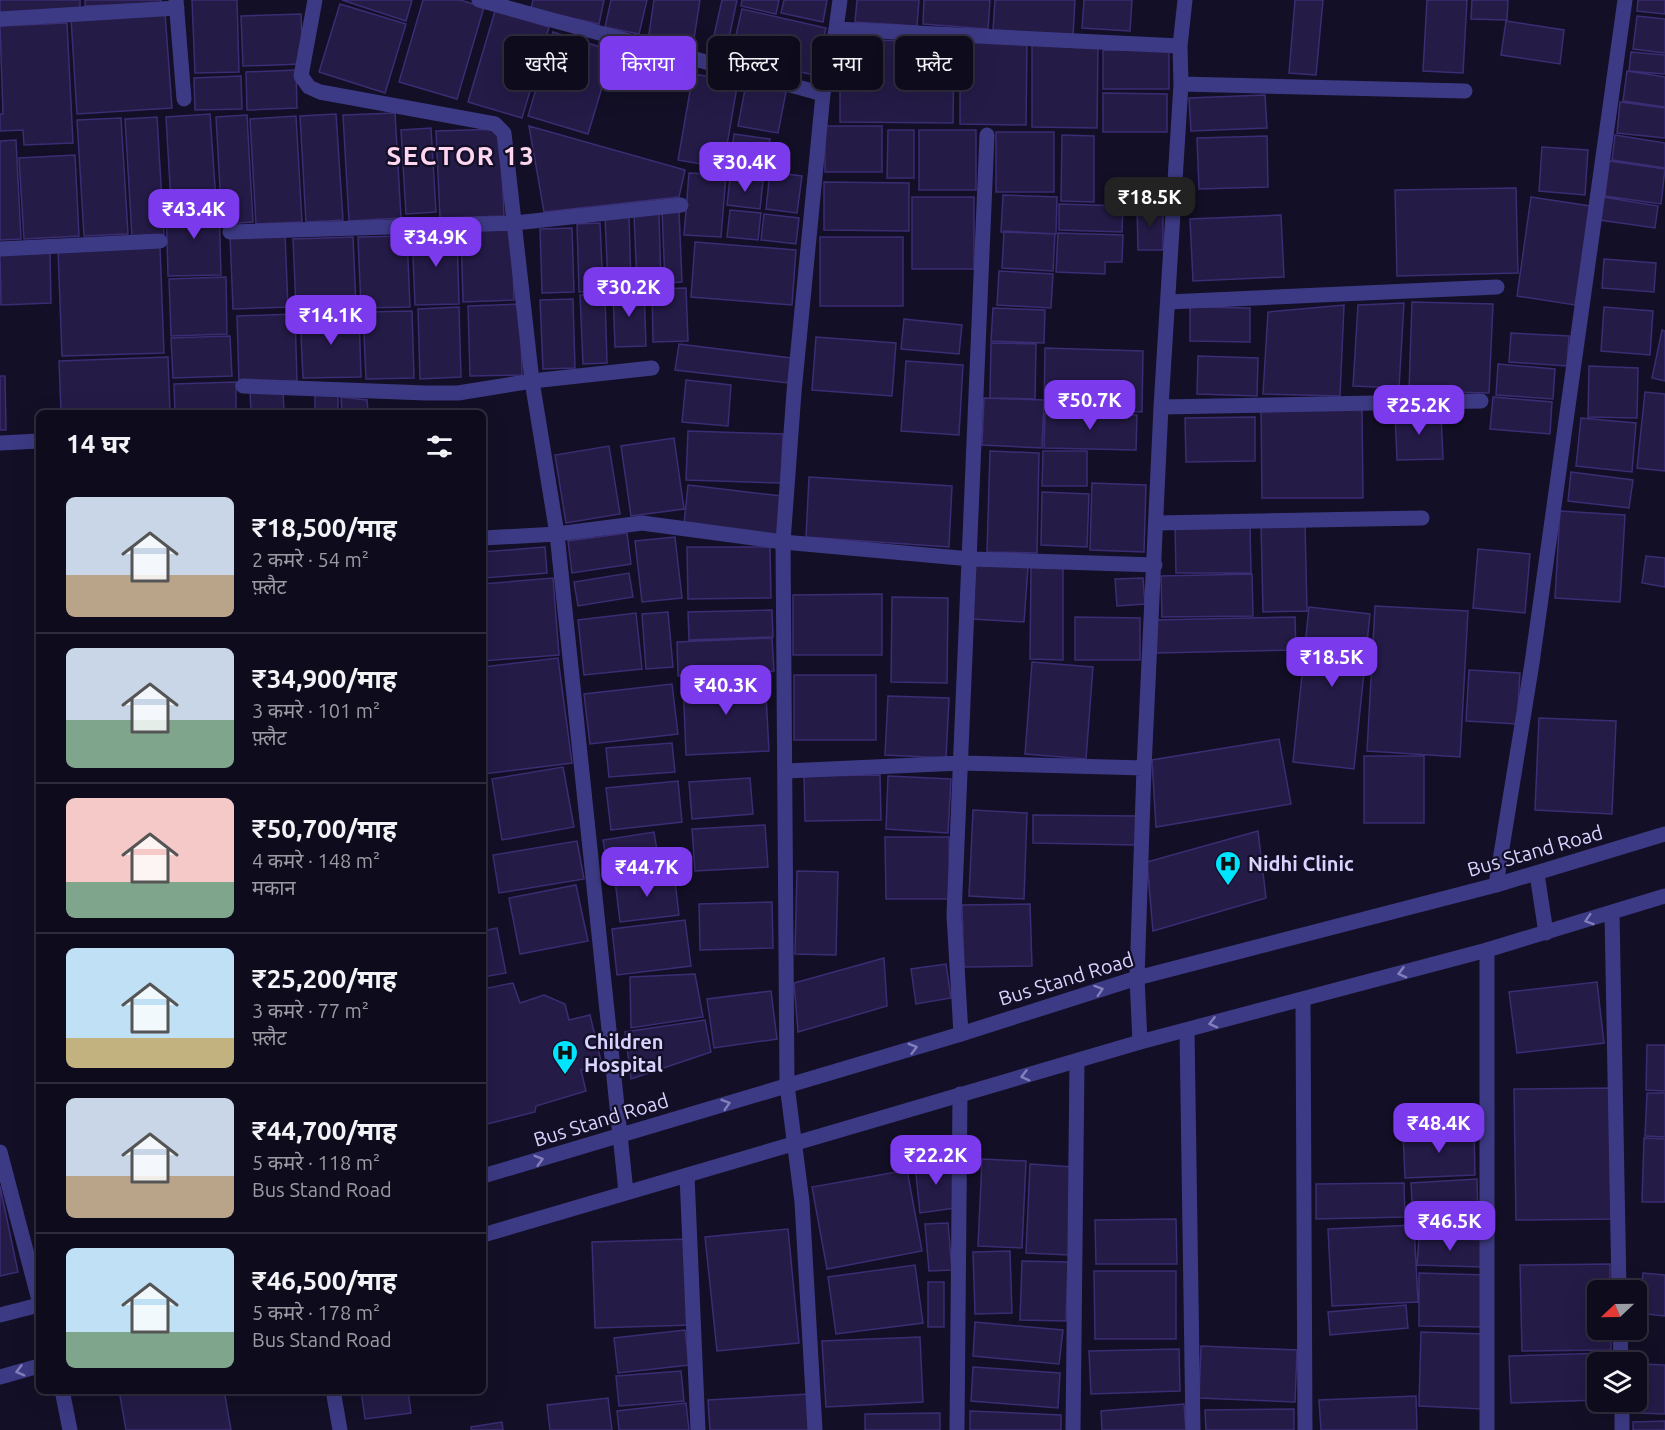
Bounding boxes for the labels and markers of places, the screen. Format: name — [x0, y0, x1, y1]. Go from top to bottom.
pin: ₹30.4K — [696, 142, 794, 193]
pin: ₹18.5K — [1101, 177, 1199, 228]
pin: ₹43.4K — [145, 189, 243, 240]
pin: ₹34.9K — [387, 217, 485, 268]
pin: ₹30.2K — [580, 267, 678, 318]
pin: ₹14.1K — [282, 295, 380, 346]
pin: ₹50.7K — [1041, 380, 1139, 431]
pin: ₹25.2K — [1370, 385, 1468, 436]
pin: ₹18.5K — [1283, 637, 1381, 688]
pin: ₹40.3K — [677, 665, 775, 716]
pin: ₹44.7K — [598, 847, 696, 898]
hospital icon: Nidhi Clinic — [1213, 849, 1243, 887]
place label: Nidhi Clinic — [1248, 852, 1354, 875]
place label: Children Hospital — [584, 1030, 663, 1076]
hospital icon: Children Hospital — [550, 1038, 580, 1076]
pin: ₹48.4K — [1390, 1103, 1488, 1154]
pin: ₹22.2K — [887, 1135, 985, 1186]
pin: ₹46.5K — [1401, 1201, 1499, 1252]

